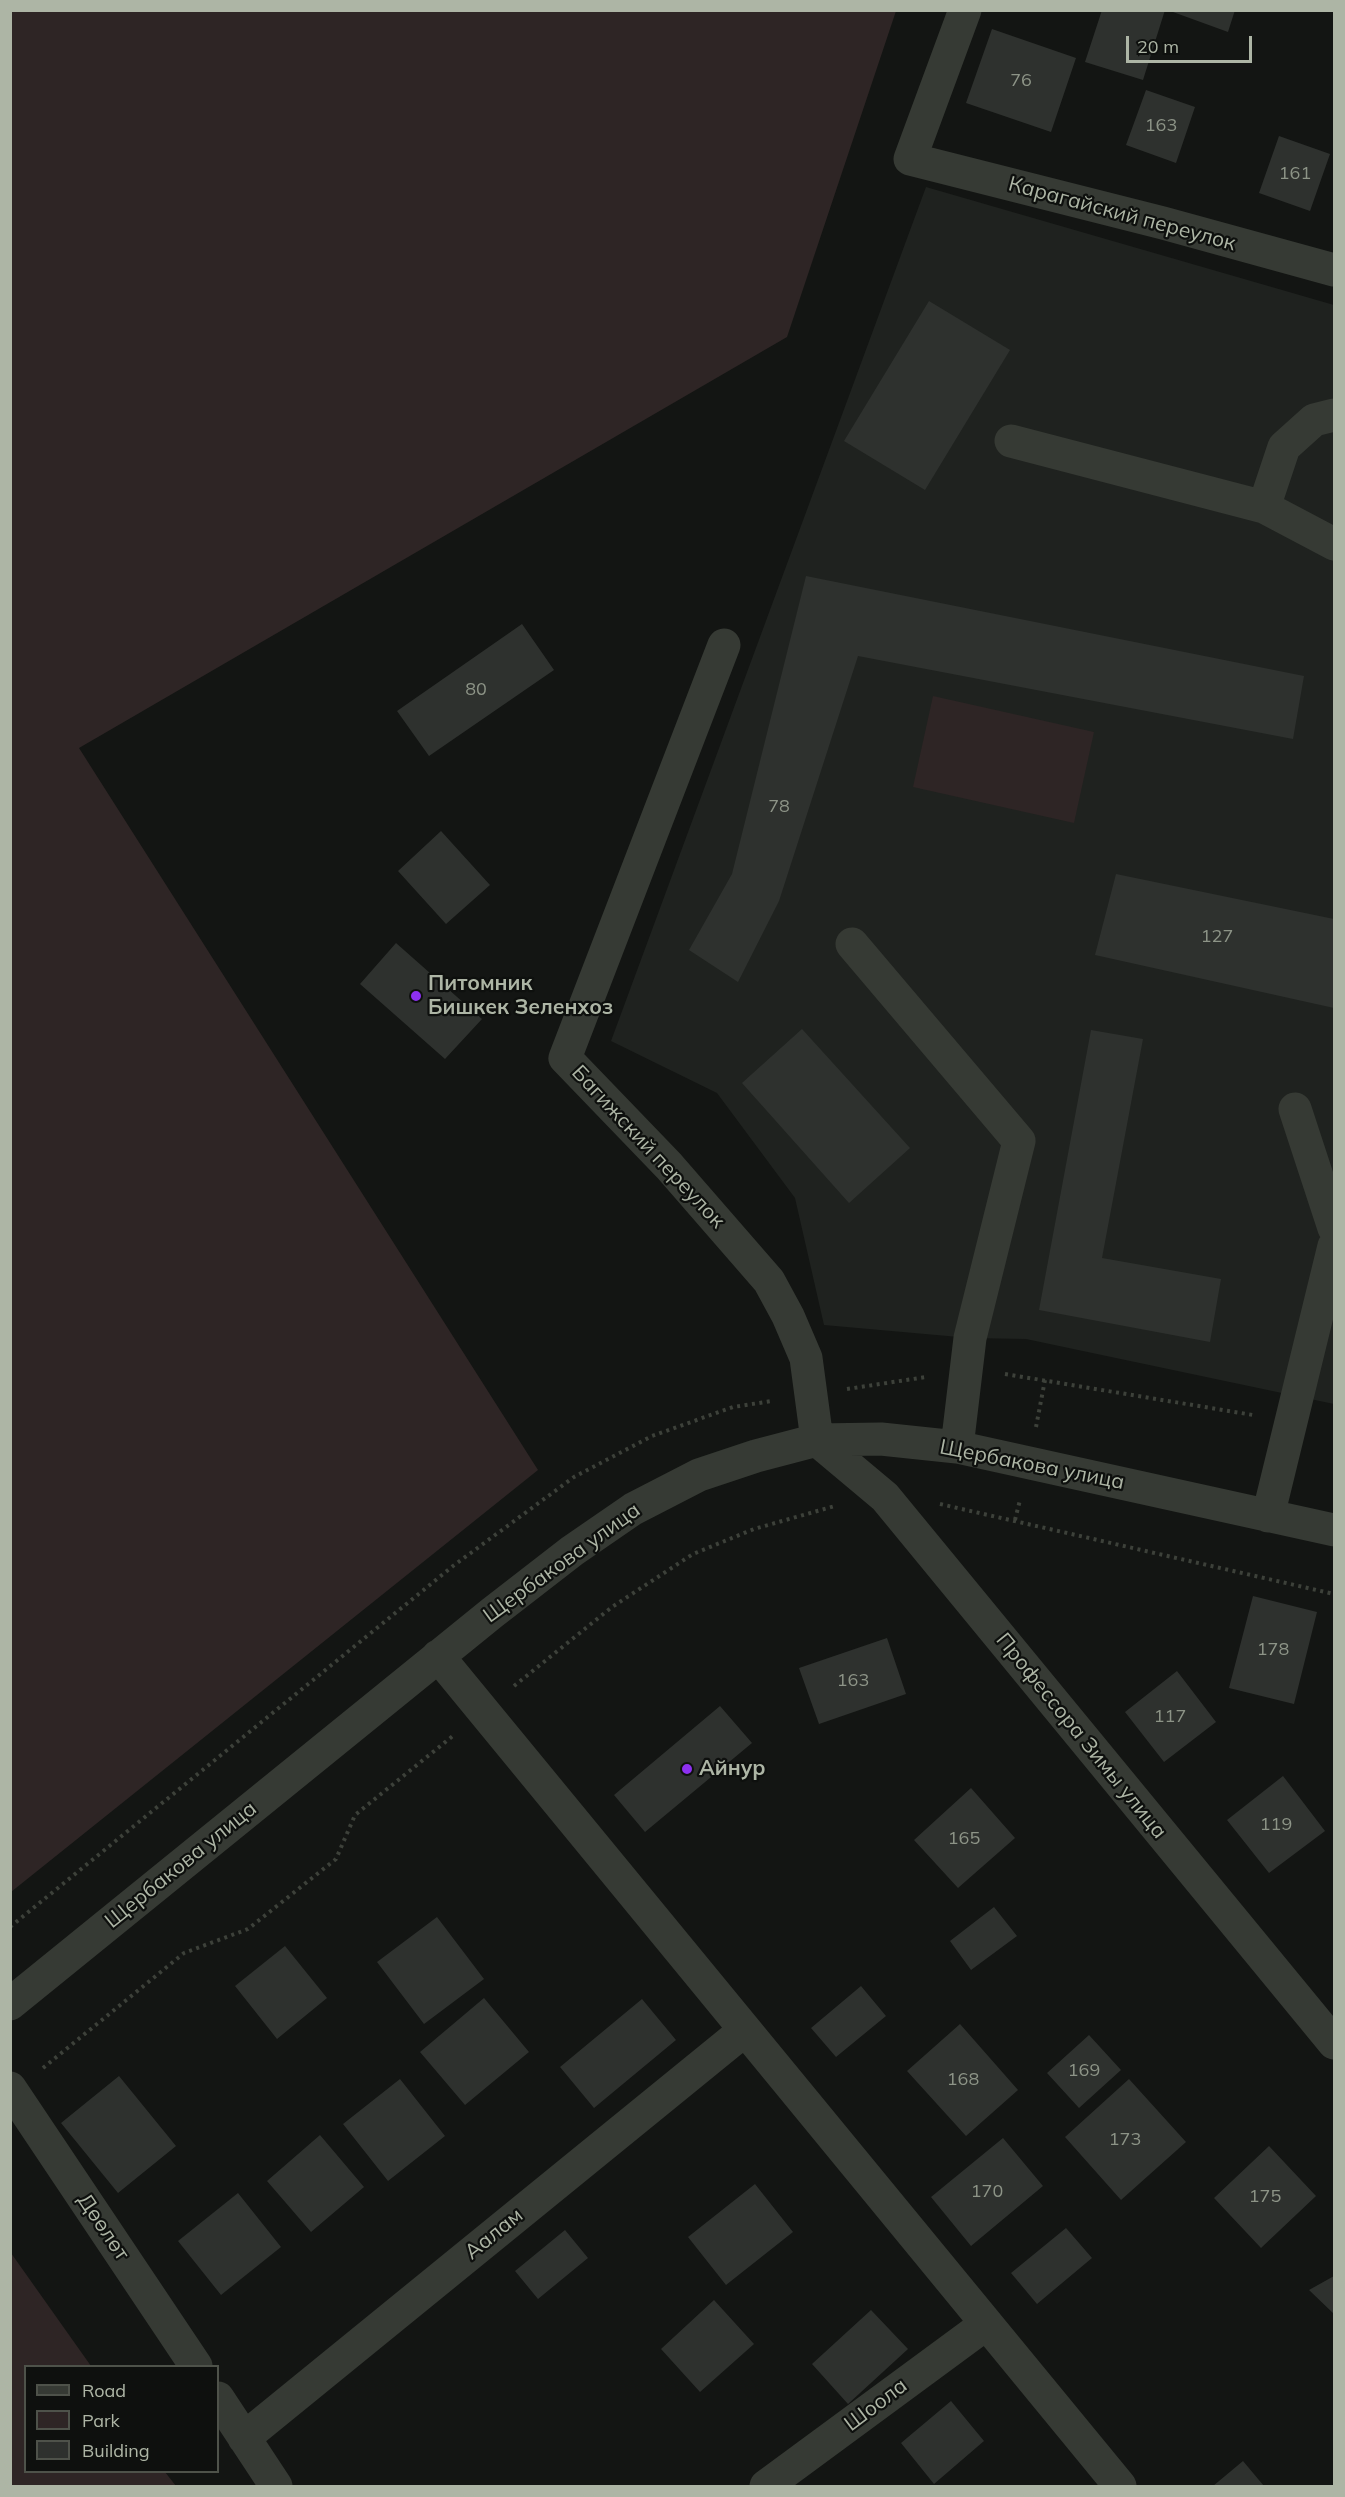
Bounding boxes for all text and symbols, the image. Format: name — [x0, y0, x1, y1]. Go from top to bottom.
scale bar — [1129, 24, 1255, 62]
text: 20 m — [1137, 35, 1179, 58]
house number: 76 — [1010, 70, 1032, 92]
house number: 163 — [1145, 115, 1177, 137]
house number: 161 — [1279, 163, 1311, 185]
street label: Карагайский переулок — [1006, 172, 1238, 256]
house number: 80 — [465, 679, 487, 701]
house number: 78 — [768, 796, 790, 818]
house number: 127 — [1201, 926, 1233, 948]
place label: Питомник Бишкек Зеленхоз — [428, 971, 613, 1021]
marker: Питомник Бишкек Зеленхоз — [409, 989, 423, 1003]
street label: Багижский переулок — [566, 1060, 730, 1234]
street label: Щербакова улица — [937, 1435, 1127, 1495]
street label: Щербакова улица — [479, 1498, 645, 1628]
street label: Профессора Зимы улица — [990, 1628, 1172, 1844]
house number: 178 — [1257, 1639, 1289, 1661]
house number: 163 — [837, 1670, 869, 1692]
house number: 117 — [1154, 1706, 1186, 1728]
place label: Айнур — [699, 1756, 766, 1782]
marker: Айнур — [680, 1762, 694, 1776]
street label: Щербакова улица — [100, 1796, 262, 1934]
house number: 119 — [1260, 1814, 1292, 1836]
house number: 165 — [948, 1828, 980, 1850]
house number: 169 — [1068, 2060, 1100, 2082]
house number: 168 — [947, 2069, 979, 2091]
house number: 173 — [1109, 2129, 1141, 2151]
house number: 170 — [971, 2181, 1003, 2203]
house number: 175 — [1249, 2186, 1281, 2208]
street label: Дөөлөт — [72, 2189, 134, 2265]
street label: Аалам — [460, 2203, 528, 2265]
legend — [24, 2365, 219, 2473]
street label: Шоола — [840, 2373, 912, 2437]
text: Road — [82, 2379, 126, 2402]
text: Park — [82, 2409, 120, 2432]
text: Building — [82, 2439, 150, 2462]

